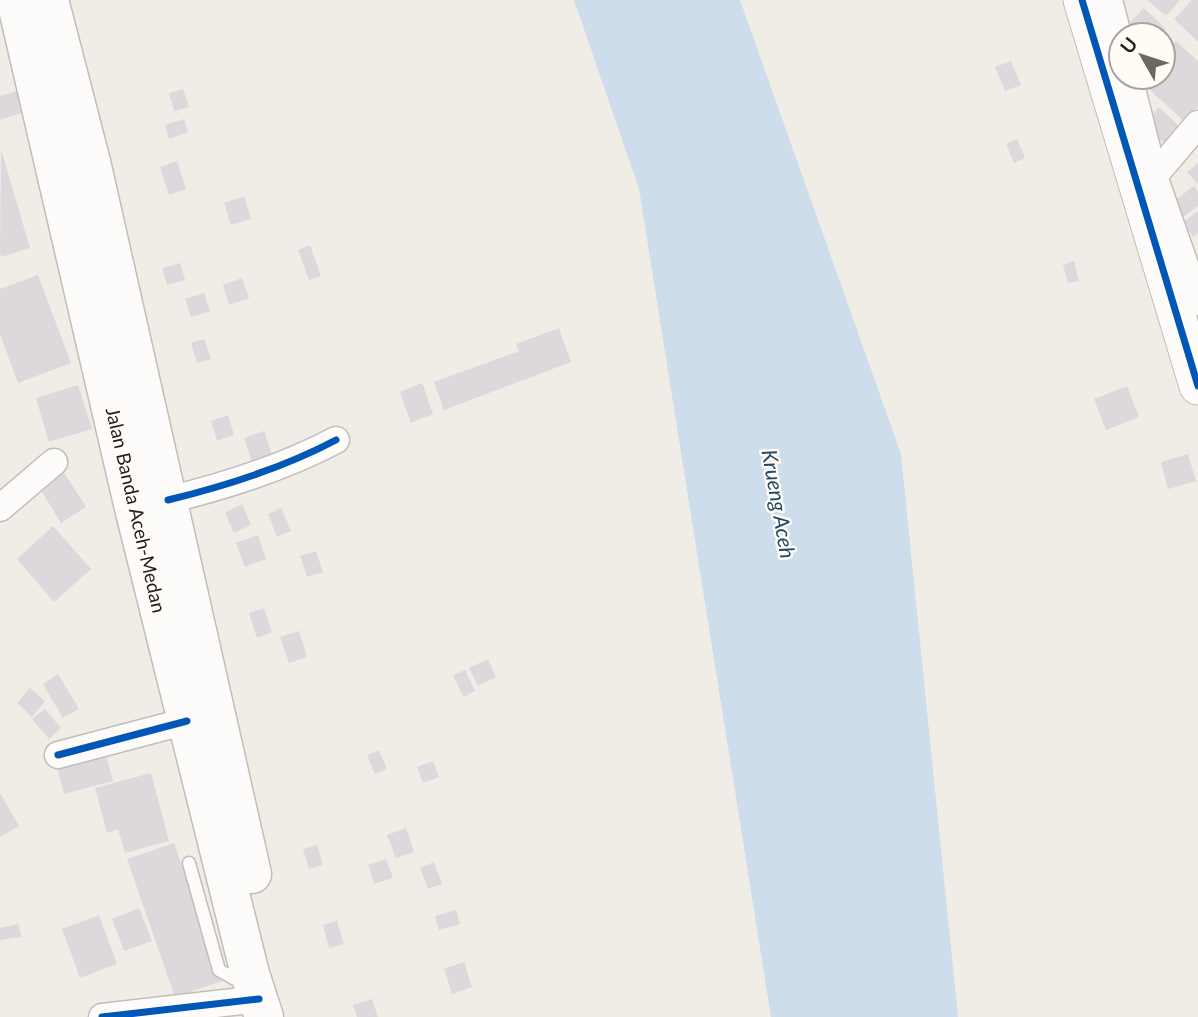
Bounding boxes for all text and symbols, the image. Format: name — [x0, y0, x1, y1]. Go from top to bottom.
north arrow — [1107, 21, 1177, 91]
text: U — [1115, 32, 1142, 58]
street label: Jalan Banda Aceh-Medan — [102, 405, 171, 615]
water label: Krueng Aceh — [758, 447, 801, 560]

